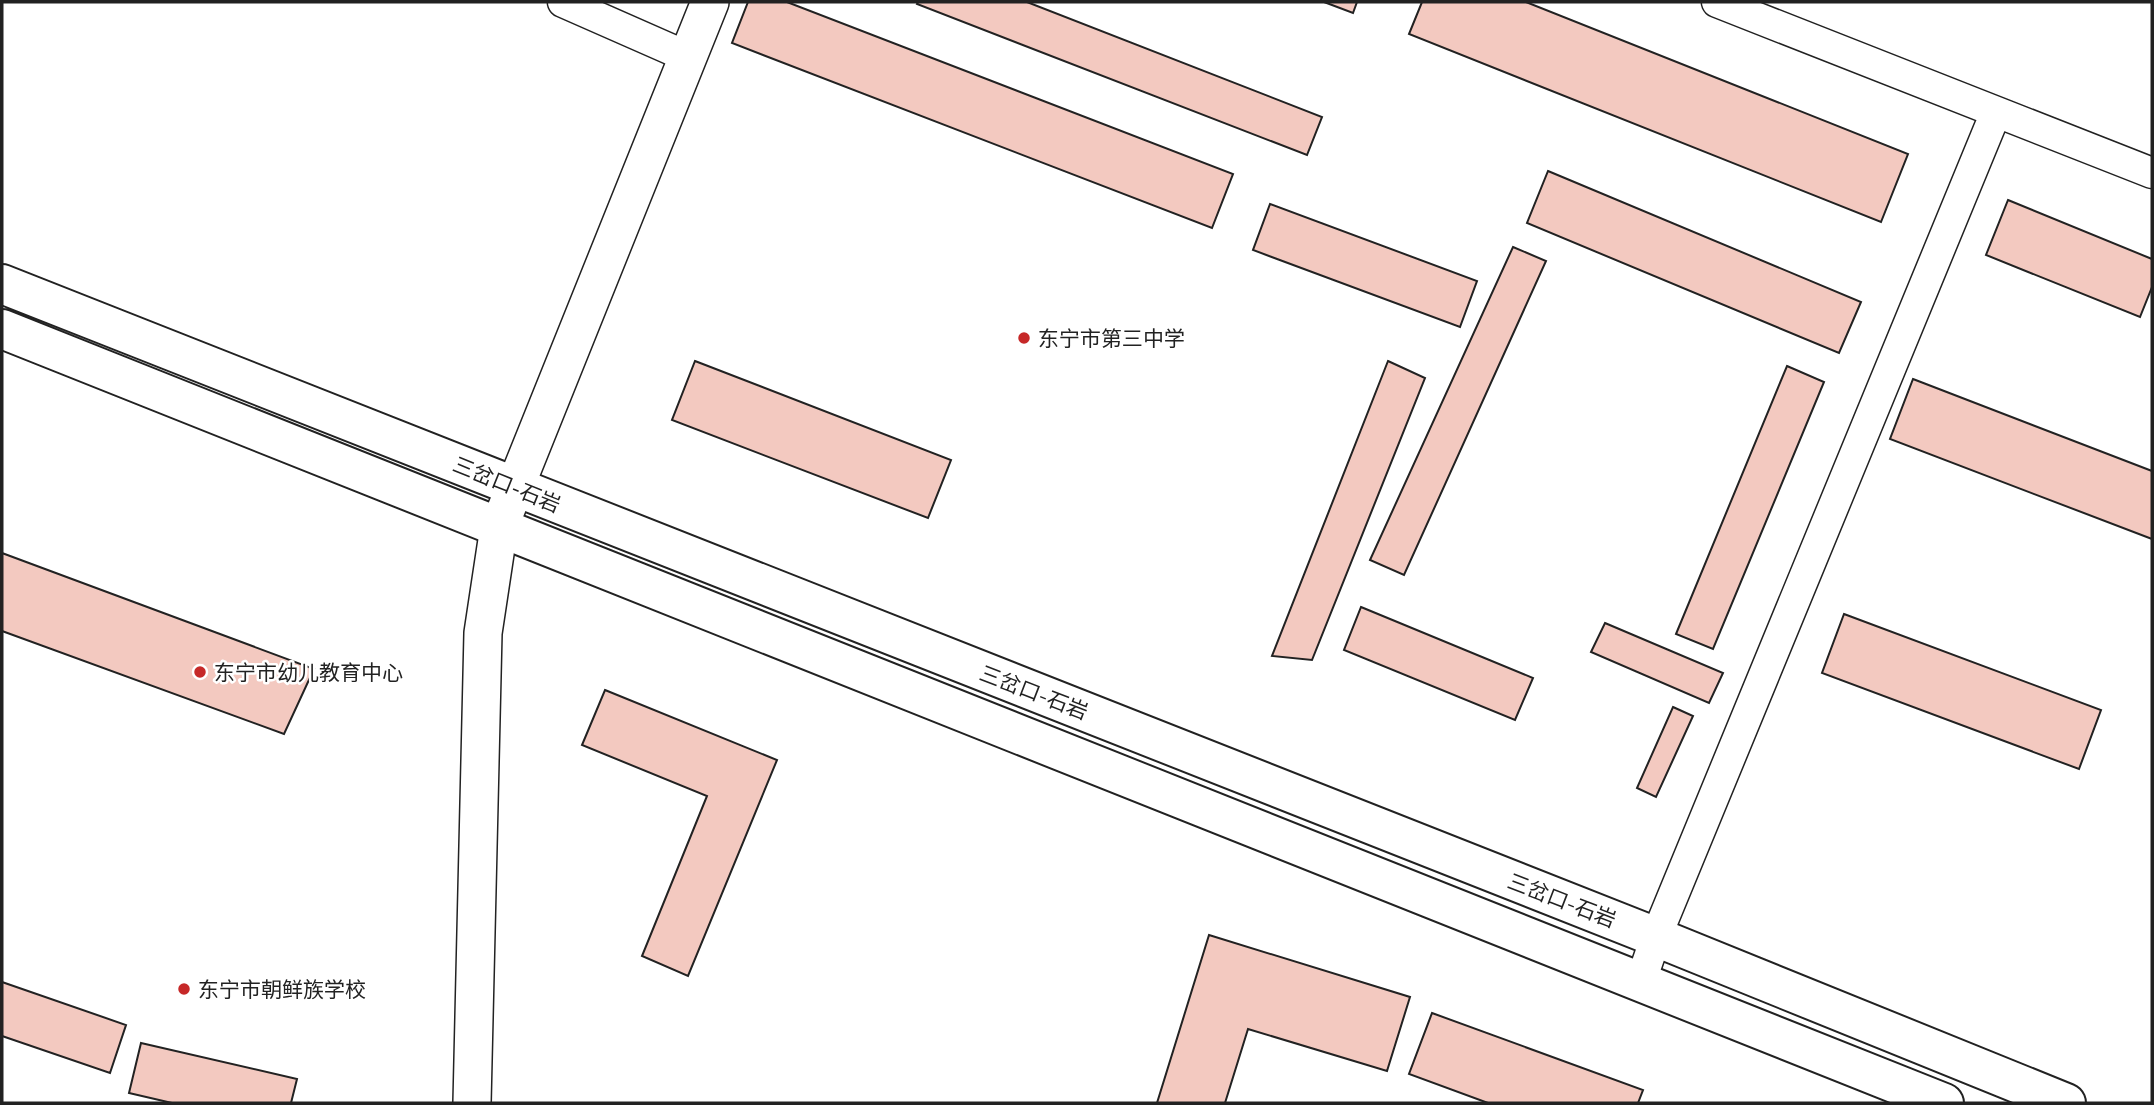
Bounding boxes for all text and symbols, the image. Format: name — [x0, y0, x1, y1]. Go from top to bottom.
place label: 东宁市第三中学 — [1038, 325, 1185, 351]
marker: 东宁市第三中学 — [1016, 330, 1032, 346]
street label: 三岔口-石岩 — [449, 451, 565, 517]
place label: 东宁市幼儿教育中心 — [214, 659, 403, 685]
street label: 三岔口-石岩 — [976, 659, 1092, 725]
marker: 东宁市幼儿教育中心 — [192, 664, 208, 680]
street label: 三岔口-石岩 — [1504, 867, 1620, 933]
place label: 东宁市朝鲜族学校 — [198, 976, 366, 1002]
marker: 东宁市朝鲜族学校 — [176, 981, 192, 997]

